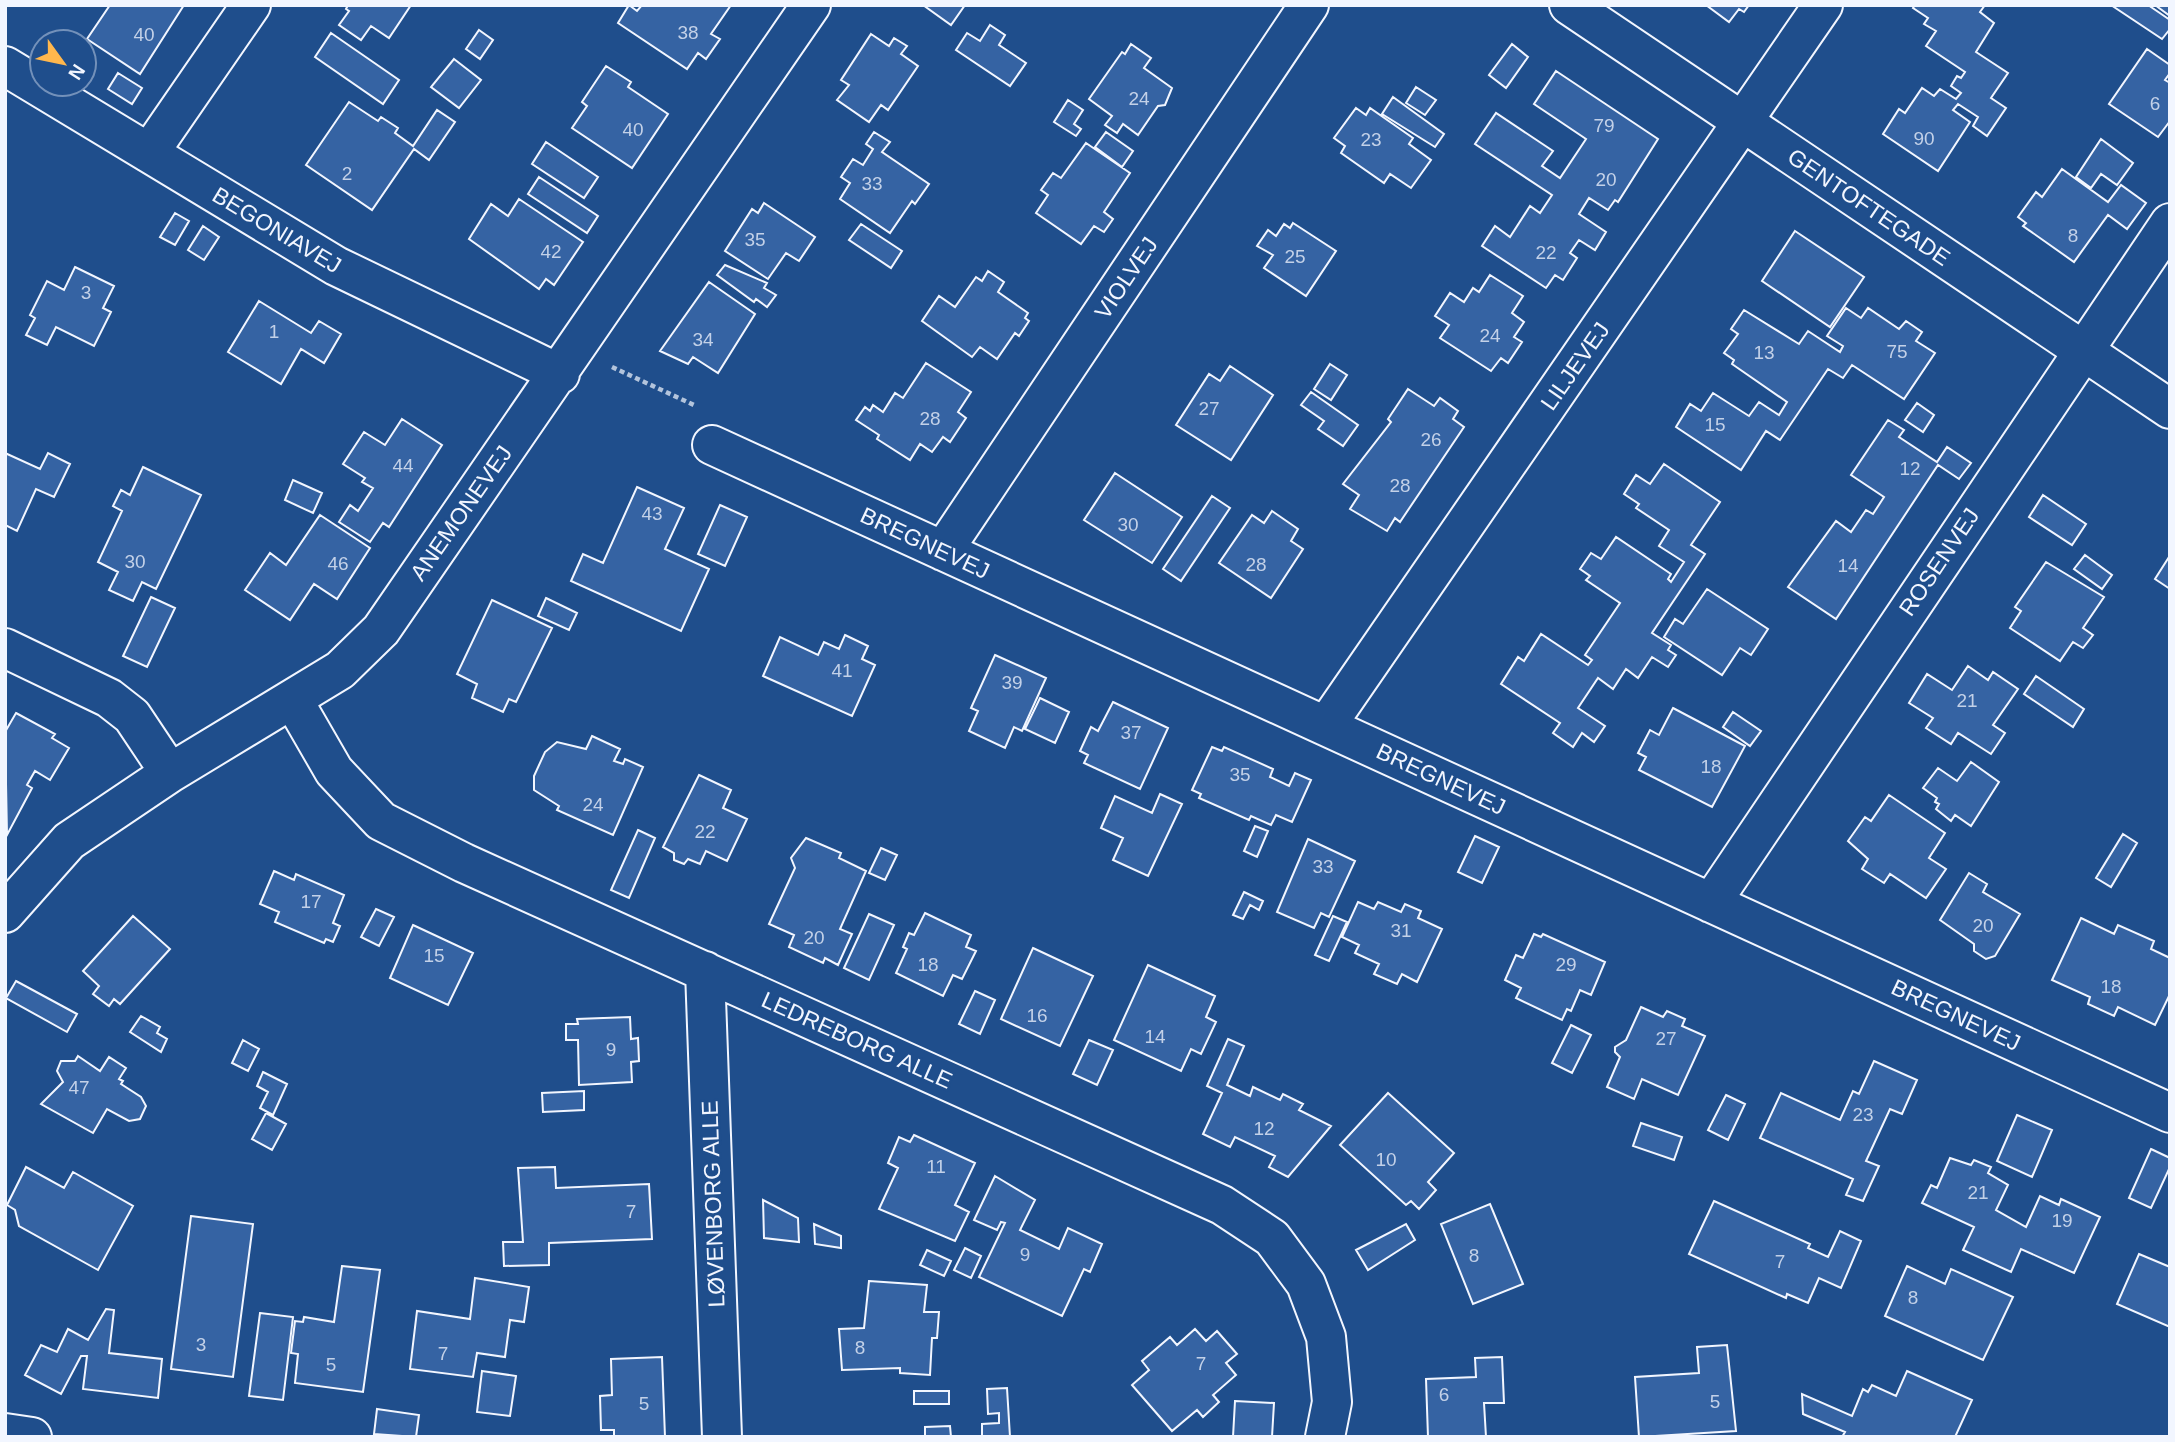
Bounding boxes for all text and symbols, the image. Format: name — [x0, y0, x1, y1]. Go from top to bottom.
house number: 38 — [677, 22, 699, 43]
house number: 40 — [133, 24, 155, 45]
north arrow — [28, 28, 98, 98]
text: N — [64, 61, 89, 83]
house number: 24 — [1128, 88, 1150, 109]
house number: 6 — [2150, 93, 2160, 114]
house number: 79 — [1593, 115, 1615, 136]
house number: 40 — [622, 119, 644, 140]
house number: 90 — [1913, 128, 1935, 149]
house number: 23 — [1360, 129, 1382, 150]
street label: GENTOFTEGADE — [1783, 143, 1955, 271]
house number: 2 — [342, 163, 352, 184]
house number: 20 — [1595, 169, 1617, 190]
house number: 33 — [861, 173, 883, 194]
street label: BEGONIAVEJ — [208, 181, 346, 279]
house number: 8 — [2068, 225, 2078, 246]
house number: 35 — [744, 229, 766, 250]
street label: VIOLVEJ — [1089, 232, 1163, 324]
house number: 42 — [540, 241, 562, 262]
house number: 22 — [1535, 242, 1557, 263]
house number: 25 — [1284, 246, 1306, 267]
house number: 3 — [81, 282, 91, 303]
street label: LILJEVEJ — [1535, 317, 1615, 415]
house number: 1 — [269, 321, 279, 342]
house number: 24 — [1479, 325, 1501, 346]
house number: 34 — [692, 329, 714, 350]
house number: 75 — [1886, 341, 1908, 362]
house number: 13 — [1753, 342, 1775, 363]
house number: 27 — [1198, 398, 1220, 419]
house number: 28 — [919, 408, 941, 429]
house number: 15 — [1704, 414, 1726, 435]
house number: 26 — [1420, 429, 1442, 450]
street label: ANEMONEVEJ — [405, 441, 517, 585]
house number: 44 — [392, 455, 414, 476]
house number: 12 — [1899, 458, 1921, 479]
house number: 28 — [1389, 475, 1411, 496]
street label: BREGNEVEJ — [856, 502, 994, 584]
house number: 43 — [641, 503, 663, 524]
street label: ROSENVEJ — [1894, 503, 1984, 621]
house number: 30 — [1117, 514, 1139, 535]
house number: 30 — [124, 551, 146, 572]
house number: 46 — [327, 553, 349, 574]
house number: 28 — [1245, 554, 1267, 575]
house number: 14 — [1837, 555, 1859, 576]
house number: 41 — [831, 660, 853, 681]
house number: 39 — [1001, 672, 1023, 693]
house number: 21 — [1956, 690, 1978, 711]
house number: 37 — [1120, 722, 1142, 743]
street label: BREGNEVEJ — [1372, 738, 1510, 820]
house number: 18 — [1700, 756, 1722, 777]
house number: 35 — [1229, 764, 1251, 785]
house number: 24 — [582, 794, 604, 815]
house number: 22 — [694, 821, 716, 842]
house number: 33 — [1312, 856, 1334, 877]
house number: 17 — [300, 891, 322, 912]
house number: 20 — [1972, 915, 1994, 936]
house number: 31 — [1390, 920, 1412, 941]
house number: 20 — [803, 927, 825, 948]
house number: 15 — [423, 945, 445, 966]
house number: 18 — [917, 954, 939, 975]
house number: 29 — [1555, 954, 1577, 975]
street label: BREGNEVEJ — [1887, 974, 2025, 1056]
house number: 18 — [2100, 976, 2122, 997]
street label: LEDREBORG ALLE — [758, 986, 956, 1094]
house number: 16 — [1026, 1005, 1048, 1026]
house number: 14 — [1144, 1026, 1166, 1047]
house number: 27 — [1655, 1028, 1677, 1049]
house number: 9 — [606, 1039, 616, 1060]
house number: 47 — [68, 1077, 90, 1098]
street label: LØVENBORG ALLE — [696, 1100, 730, 1308]
house number: 23 — [1852, 1104, 1874, 1125]
house number: 12 — [1253, 1118, 1275, 1139]
house number: 10 — [1375, 1149, 1397, 1170]
house number: 11 — [926, 1156, 946, 1177]
house number: 21 — [1967, 1182, 1989, 1203]
house number: 7 — [626, 1201, 636, 1222]
house number: 19 — [2051, 1210, 2073, 1231]
house number: 9 — [1020, 1244, 1030, 1265]
house number: 8 — [1469, 1245, 1479, 1266]
house number: 7 — [1775, 1251, 1785, 1272]
house number: 8 — [1908, 1287, 1918, 1308]
house number: 3 — [196, 1334, 206, 1355]
house number: 8 — [855, 1337, 865, 1358]
house number: 7 — [438, 1343, 448, 1364]
house number: 7 — [1196, 1353, 1206, 1374]
house number: 5 — [326, 1354, 336, 1375]
house number: 6 — [1439, 1384, 1449, 1405]
house number: 5 — [1710, 1391, 1720, 1412]
house number: 5 — [639, 1393, 649, 1414]

